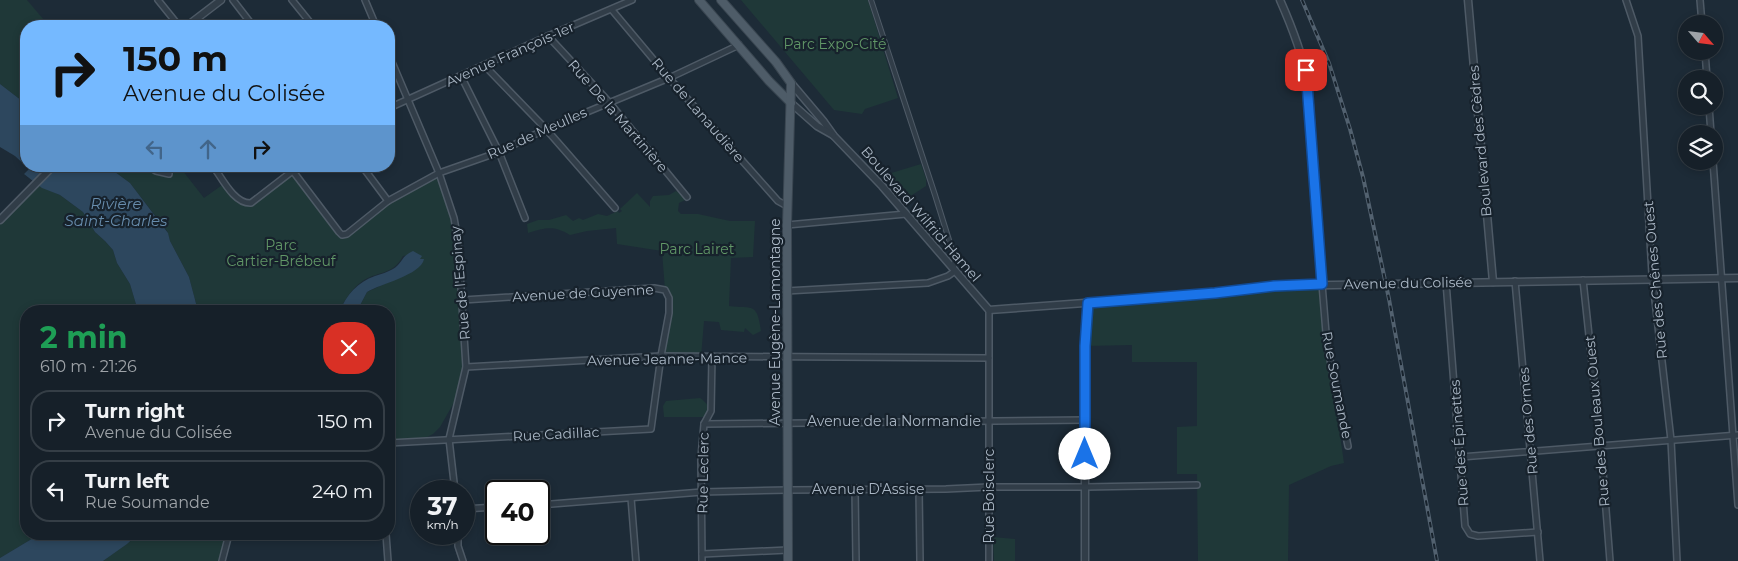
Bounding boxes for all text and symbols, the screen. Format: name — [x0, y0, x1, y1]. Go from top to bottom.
north arrow — [1678, 15, 1722, 60]
map controls — [1678, 15, 1723, 170]
street label: Avenue François-1er — [443, 17, 578, 91]
park label: Parc Expo-Cité — [783, 35, 887, 53]
text: 150 m — [123, 37, 228, 80]
icon: right — [40, 40, 105, 105]
pin — [1285, 49, 1327, 91]
street label: Rue de Lanaudière — [648, 54, 748, 166]
street label: Rue De la Martinière — [564, 56, 672, 176]
icon: arrive — [1292, 56, 1320, 84]
street label: Boulevard des Cèdres — [1464, 64, 1496, 217]
button: search — [1678, 70, 1723, 115]
text: Avenue du Colisée — [123, 80, 325, 107]
street label: Rue de Meulles — [484, 103, 590, 163]
button: layers — [1678, 125, 1723, 170]
icon: left — [141, 135, 169, 163]
icon: ahead — [194, 135, 222, 163]
icon: right — [247, 135, 275, 163]
street label: Boulevard Wilfrid-Hamel — [857, 143, 985, 285]
water label: Rivière Saint-Charles — [65, 194, 168, 230]
street label: Rue des Chênes Ouest — [1639, 200, 1671, 360]
street label: Avenue Eugène-Lamontagne — [766, 218, 784, 426]
street label: Rue de l'Espinay — [446, 225, 474, 341]
park label: Parc Cartier-Brébeuf — [226, 236, 337, 270]
park label: Parc Lairet — [660, 240, 735, 258]
street label: Avenue du Colisée — [1343, 273, 1473, 293]
street label: Avenue de Guyenne — [512, 280, 654, 306]
text: 2 min — [40, 319, 127, 356]
button: close — [323, 322, 375, 374]
street label: Rue Soumande — [1318, 330, 1356, 440]
street label: Rue des Bouleaux Ouest — [1581, 334, 1613, 507]
street label: Avenue Jeanne-Mance — [587, 349, 747, 369]
text: 610 m · 21:26 — [40, 357, 137, 376]
street label: Rue des Ormes — [1514, 367, 1542, 475]
street label: Rue des Épinettes — [1446, 379, 1472, 507]
text: Turn right — [85, 400, 185, 423]
icon: right — [42, 407, 70, 435]
text: 150 m — [318, 410, 373, 433]
street label: Avenue de la Normandie — [807, 412, 981, 430]
text: Avenue du Colisée — [85, 423, 232, 442]
street label: Rue Cadillac — [512, 423, 600, 445]
position arrow — [1058, 427, 1110, 479]
street label: Rue Leclerc — [693, 432, 713, 514]
street label: Rue Boisclerc — [980, 448, 998, 543]
text: Turn left — [85, 470, 170, 493]
icon: left — [42, 477, 70, 505]
text: 240 m — [312, 480, 373, 503]
speed limit sign: 40 — [485, 480, 550, 545]
street label: Avenue D'Assise — [812, 480, 924, 498]
text: 37 — [427, 491, 458, 521]
text: Rue Soumande — [85, 493, 210, 512]
text: km/h — [426, 517, 459, 532]

